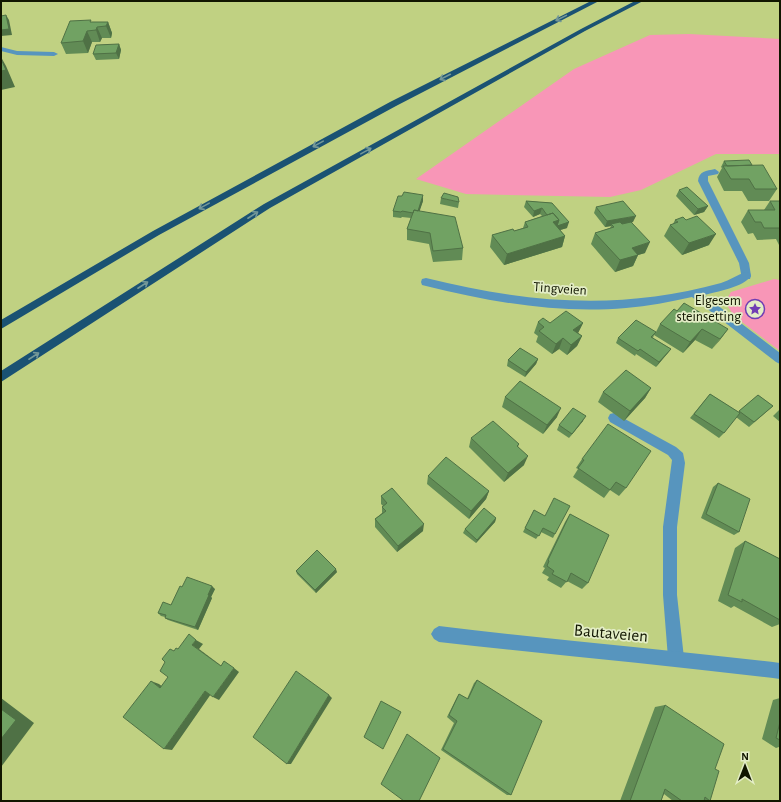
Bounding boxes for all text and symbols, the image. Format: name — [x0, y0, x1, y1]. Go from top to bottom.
one-way arrow — [556, 15, 568, 22]
one-way arrow — [440, 74, 452, 81]
one-way arrow — [312, 141, 324, 149]
one-way arrow — [359, 147, 371, 154]
one-way arrow — [198, 203, 210, 211]
one-way arrow — [247, 211, 258, 219]
street label: Tingveien — [533, 280, 587, 298]
one-way arrow — [137, 281, 149, 289]
place label: Elgesem steinsetting — [676, 294, 741, 324]
place icon: Elgesem steinsetting — [744, 298, 766, 320]
one-way arrow — [28, 351, 40, 359]
street label: Bautaveien — [573, 621, 649, 645]
north arrow — [725, 746, 765, 786]
text: N — [741, 751, 749, 762]

